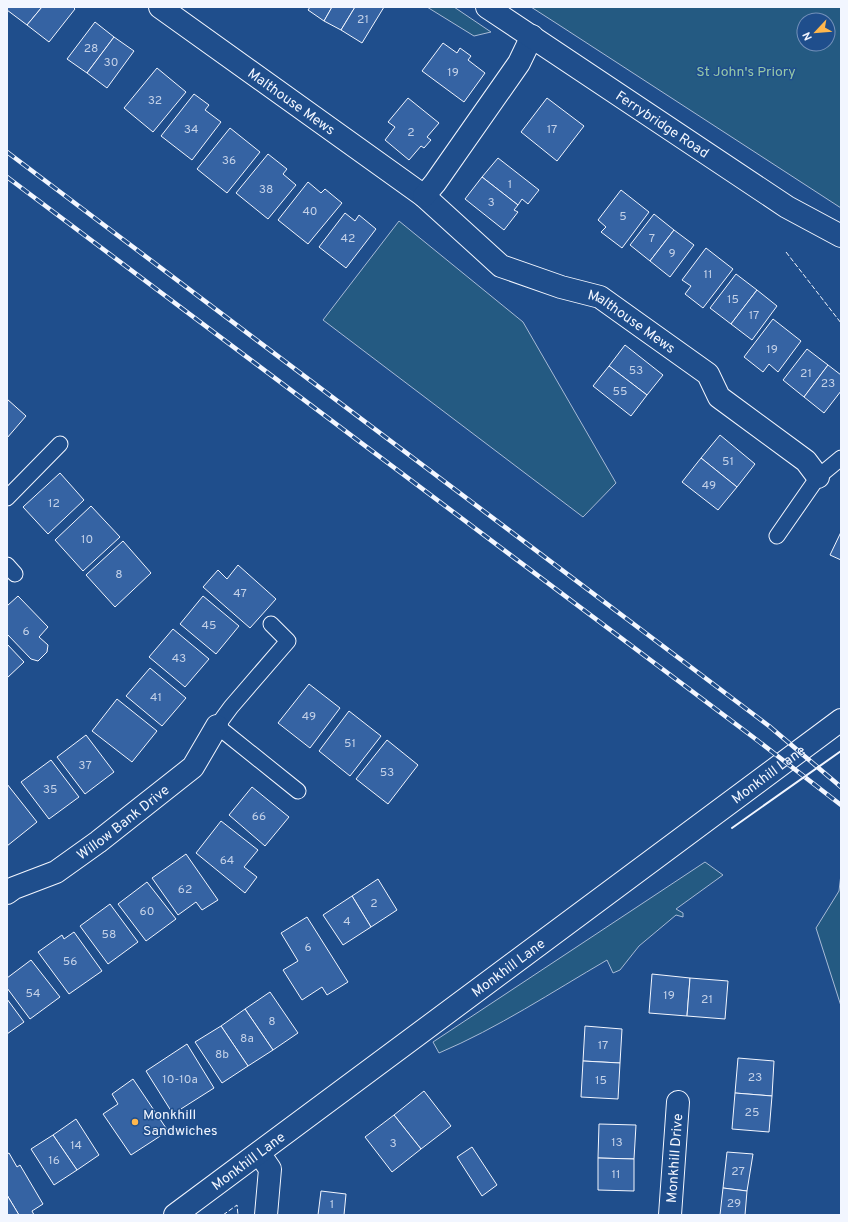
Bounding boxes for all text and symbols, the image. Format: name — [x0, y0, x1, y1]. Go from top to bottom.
house number: 21 — [357, 12, 369, 28]
north arrow — [796, 12, 836, 52]
text: N — [800, 29, 816, 43]
house number: 28 — [84, 41, 98, 57]
house number: 30 — [104, 55, 118, 71]
park label: St John's Priory — [696, 64, 796, 81]
house number: 19 — [447, 65, 459, 81]
street label: Malthouse Mews — [244, 66, 338, 139]
street label: Ferrybridge Road — [612, 88, 712, 162]
house number: 32 — [148, 93, 162, 109]
house number: 34 — [184, 122, 198, 138]
house number: 17 — [547, 122, 557, 138]
house number: 2 — [407, 125, 415, 141]
house number: 36 — [222, 153, 236, 169]
house number: 1 — [508, 177, 512, 193]
house number: 38 — [259, 182, 273, 198]
house number: 3 — [487, 195, 495, 211]
house number: 40 — [302, 204, 318, 220]
house number: 5 — [619, 209, 627, 225]
house number: 42 — [341, 231, 355, 247]
house number: 7 — [649, 231, 655, 247]
house number: 9 — [668, 246, 676, 262]
house number: 11 — [704, 267, 712, 283]
street label: Malthouse Mews — [586, 287, 678, 358]
house number: 15 — [727, 292, 739, 308]
house number: 17 — [749, 308, 759, 324]
house number: 19 — [766, 342, 778, 358]
house number: 53 — [629, 363, 643, 379]
house number: 21 — [800, 366, 812, 382]
house number: 23 — [821, 376, 835, 392]
house number: 55 — [613, 384, 627, 400]
house number: 51 — [722, 454, 734, 470]
house number: 49 — [702, 478, 716, 494]
house number: 12 — [48, 496, 60, 512]
house number: 10 — [81, 532, 93, 548]
house number: 8 — [115, 567, 123, 583]
house number: 47 — [233, 586, 247, 602]
house number: 45 — [202, 618, 216, 634]
house number: 6 — [22, 624, 30, 640]
house number: 43 — [172, 651, 186, 667]
house number: 41 — [150, 690, 162, 706]
house number: 49 — [302, 709, 316, 725]
house number: 51 — [344, 736, 356, 752]
street label: Monkhill Lane — [729, 742, 809, 808]
house number: 37 — [78, 758, 92, 774]
house number: 53 — [380, 765, 394, 781]
house number: 35 — [43, 782, 57, 798]
street label: Willow Bank Drive — [74, 782, 173, 864]
house number: 66 — [252, 809, 266, 825]
house number: 64 — [220, 853, 234, 869]
house number: 62 — [178, 882, 192, 898]
house number: 2 — [370, 896, 378, 912]
house number: 60 — [140, 904, 154, 920]
house number: 4 — [343, 914, 351, 930]
house number: 58 — [102, 927, 116, 943]
street label: Monkhill Lane — [469, 936, 549, 1002]
house number: 6 — [304, 940, 312, 956]
house number: 56 — [63, 954, 77, 970]
house number: 54 — [25, 986, 41, 1002]
house number: 19 — [663, 988, 675, 1004]
house number: 21 — [701, 992, 713, 1008]
house number: 8 — [268, 1014, 276, 1030]
house number: 8a — [240, 1031, 254, 1047]
house number: 17 — [598, 1038, 608, 1054]
house number: 8b — [215, 1047, 229, 1063]
house number: 23 — [748, 1070, 762, 1086]
house number: 10-10a — [162, 1072, 198, 1088]
house number: 15 — [595, 1073, 607, 1089]
house number: 25 — [745, 1105, 759, 1121]
place label: Monkhill Sandwiches — [143, 1107, 218, 1140]
street label: Monkhill Drive — [664, 1113, 687, 1204]
marker: Monkhill Sandwiches — [130, 1117, 140, 1127]
street label: Monkhill Lane — [209, 1129, 289, 1195]
house number: 13 — [611, 1135, 623, 1151]
house number: 3 — [389, 1136, 397, 1152]
house number: 14 — [70, 1138, 82, 1154]
house number: 16 — [48, 1153, 60, 1169]
house number: 27 — [731, 1164, 745, 1180]
house number: 11 — [612, 1167, 620, 1183]
house number: 29 — [727, 1196, 741, 1212]
house number: 1 — [330, 1197, 334, 1213]

